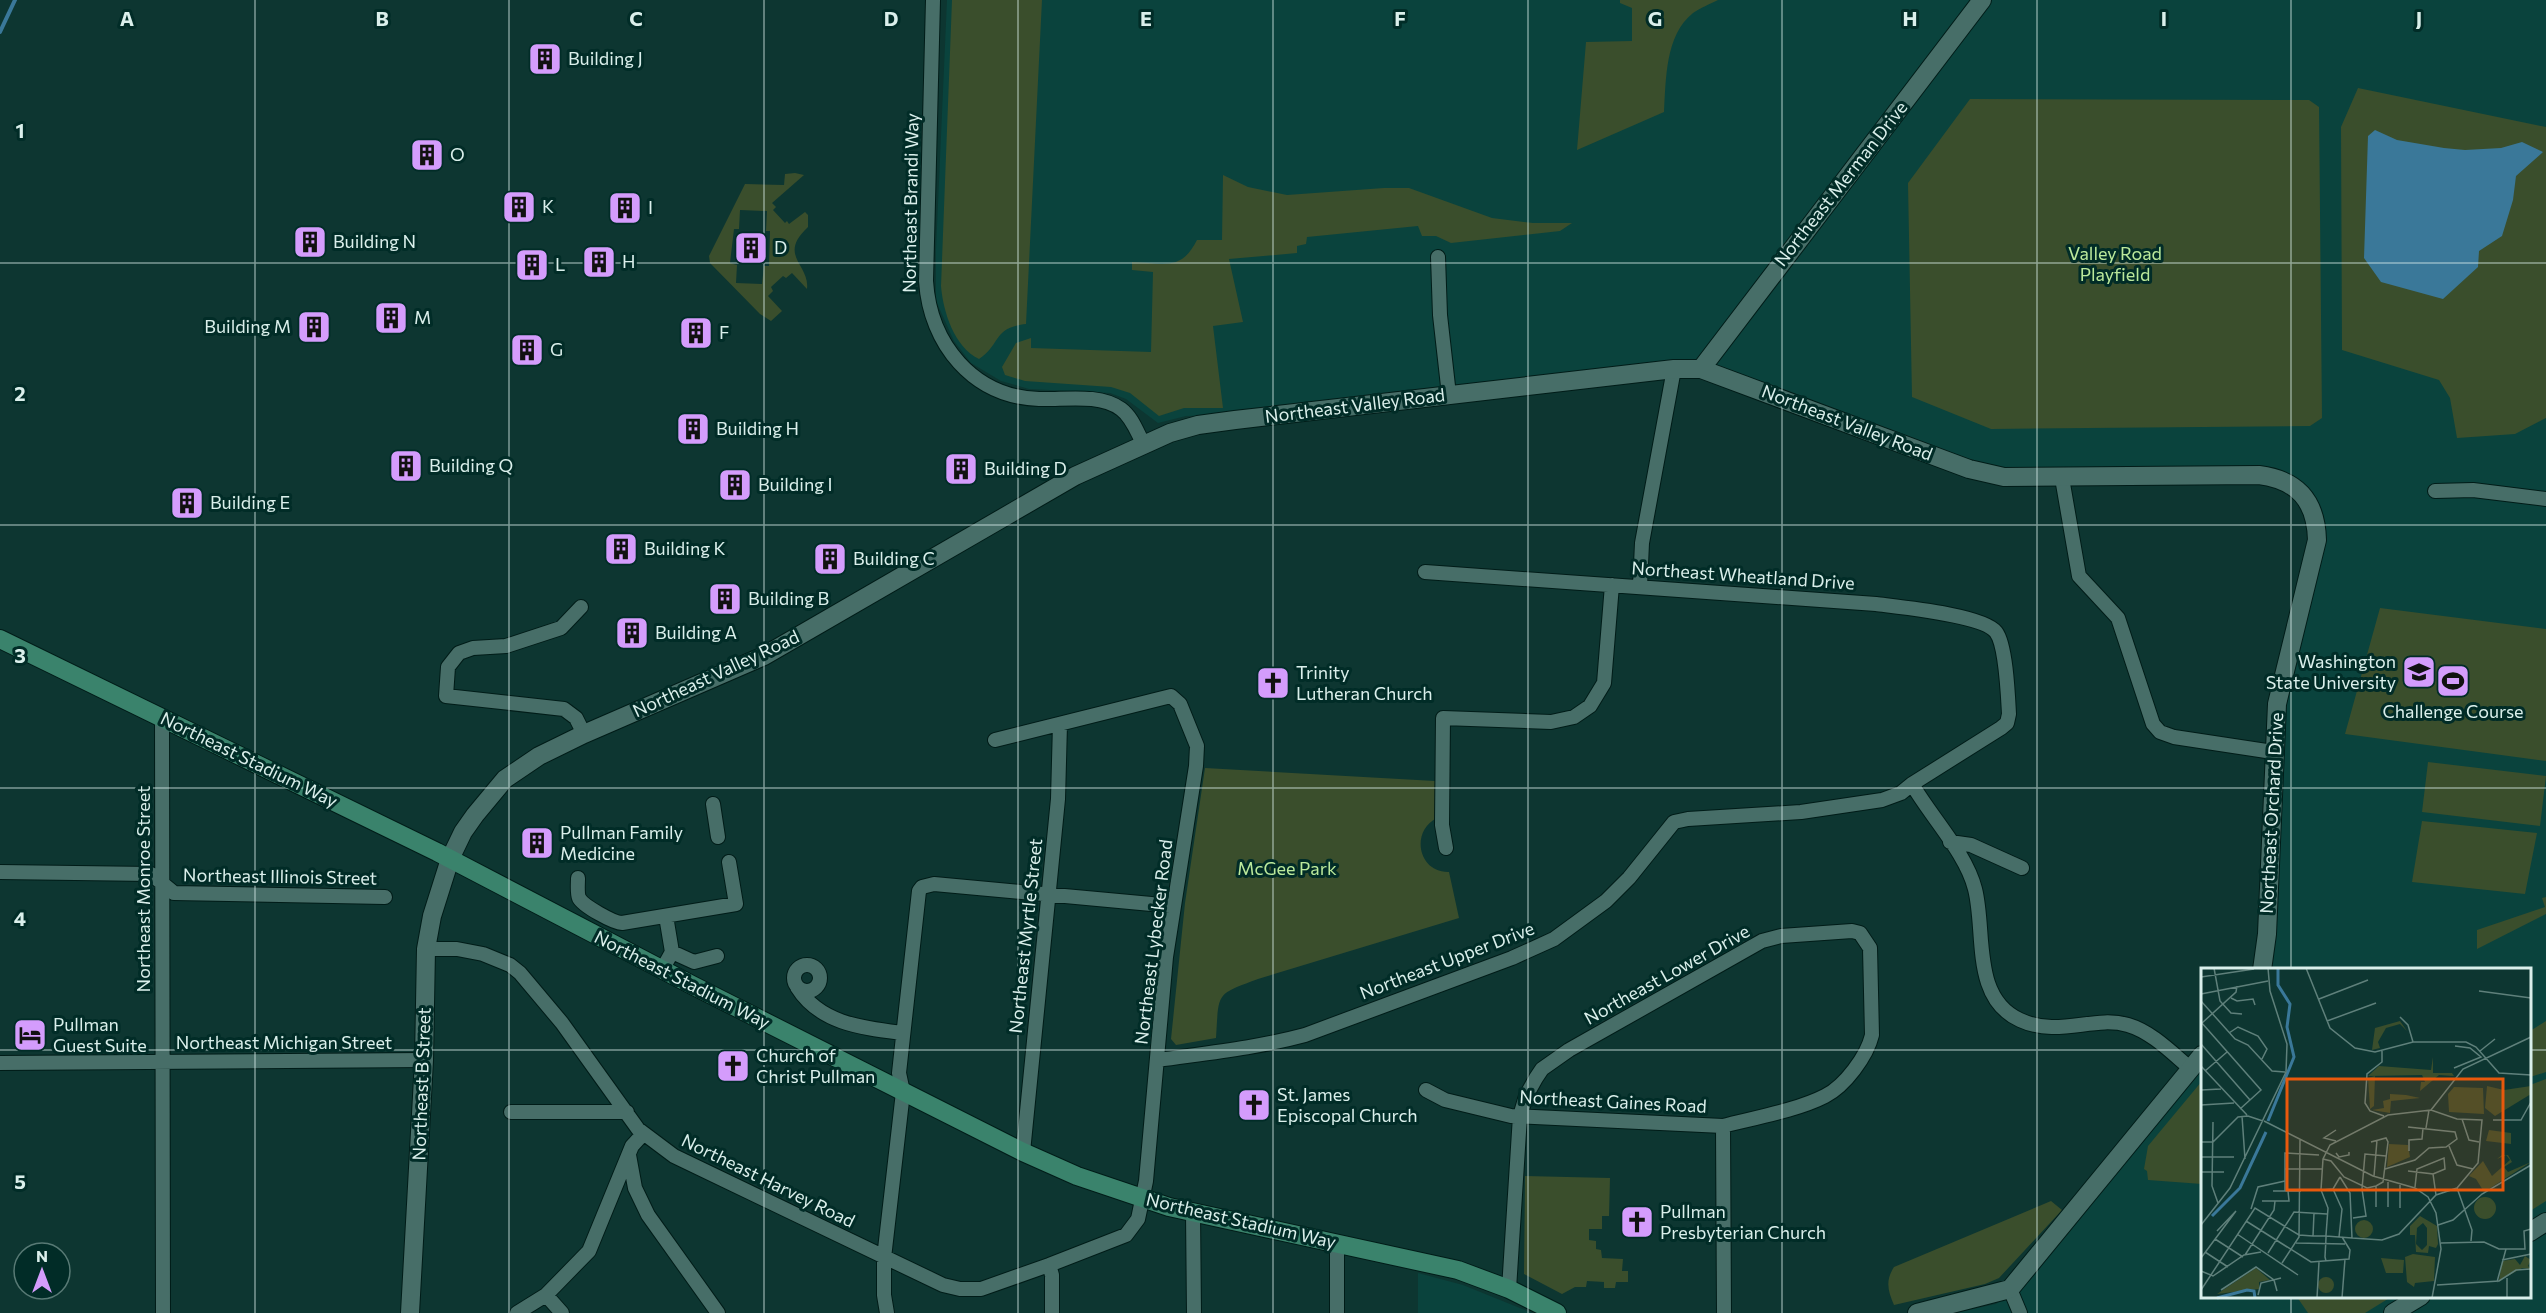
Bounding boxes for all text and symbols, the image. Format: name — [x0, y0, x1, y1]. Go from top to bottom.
text: A — [120, 6, 134, 30]
text: B — [375, 6, 389, 30]
text: C — [629, 6, 643, 30]
text: D — [884, 6, 898, 30]
text: E — [1140, 6, 1152, 30]
text: F — [1394, 6, 1406, 30]
text: G — [1648, 6, 1662, 30]
text: H — [1903, 6, 1918, 30]
text: I — [2161, 6, 2167, 30]
text: J — [2416, 6, 2422, 30]
building icon: Building J — [527, 41, 563, 77]
place label: Building J — [568, 47, 643, 69]
street label: Northeast Merman Drive — [1769, 96, 1911, 270]
street label: Northeast Brandi Way — [897, 113, 923, 293]
text: 1 — [15, 118, 25, 142]
building icon: O — [409, 137, 445, 173]
place label: O — [450, 143, 465, 165]
building icon: K — [501, 189, 537, 225]
building icon: I — [607, 190, 643, 226]
place label: K — [542, 195, 554, 217]
place label: I — [648, 196, 653, 218]
building icon: Building N — [292, 224, 328, 260]
place label: Building N — [333, 230, 416, 252]
building icon: D — [733, 230, 769, 266]
place label: D — [774, 236, 787, 258]
park label: Valley Road Playfield — [2068, 242, 2162, 285]
building icon: H — [581, 244, 617, 280]
building icon: L — [514, 247, 550, 283]
place label: H — [622, 250, 636, 272]
place label: L — [555, 253, 565, 275]
building icon: M — [373, 300, 409, 336]
place label: M — [414, 306, 431, 328]
building icon: Building M — [296, 309, 332, 345]
place label: Building M — [204, 315, 291, 337]
building icon: F — [678, 315, 714, 351]
place label: F — [719, 321, 729, 343]
building icon: G — [509, 332, 545, 368]
place label: G — [550, 338, 563, 360]
street label: Northeast Valley Road — [1759, 379, 1936, 465]
text: 2 — [14, 381, 26, 405]
street label: Northeast Valley Road — [1264, 383, 1446, 427]
building icon: Building H — [675, 411, 711, 447]
place label: Building H — [716, 417, 799, 439]
building icon: Building Q — [388, 448, 424, 484]
building icon: Building D — [943, 451, 979, 487]
place label: Building Q — [429, 454, 513, 476]
place label: Building D — [984, 457, 1067, 479]
building icon: Building I — [717, 467, 753, 503]
place label: Building I — [758, 473, 832, 495]
building icon: Building E — [169, 485, 205, 521]
place label: Building E — [210, 491, 290, 513]
building icon: Building K — [603, 531, 639, 567]
place label: Building K — [644, 537, 726, 559]
building icon: Building C — [812, 541, 848, 577]
place label: Building C — [853, 547, 935, 569]
street label: Northeast Wheatland Drive — [1631, 556, 1855, 594]
building icon: Building B — [707, 581, 743, 617]
place label: Building B — [748, 587, 829, 609]
building icon: Building A — [614, 615, 650, 651]
place label: Building A — [655, 621, 737, 643]
street label: Northeast Valley Road — [629, 625, 802, 721]
text: 3 — [14, 643, 26, 667]
place label: Washington State University — [2266, 650, 2396, 693]
school or university icon: Washington State University — [2401, 654, 2437, 690]
place label: Trinity Lutheran Church — [1296, 661, 1433, 704]
sports icon: Challenge Course — [2435, 663, 2471, 699]
church icon: Trinity Lutheran Church — [1255, 665, 1291, 701]
place label: Challenge Course — [2382, 700, 2524, 722]
street label: Northeast Stadium Way — [157, 707, 342, 812]
street label: Northeast Orchard Drive — [2255, 712, 2287, 914]
street label: Northeast Monroe Street — [132, 786, 154, 992]
place label: Pullman Family Medicine — [560, 821, 683, 864]
building icon: Pullman Family Medicine — [519, 825, 555, 861]
street label: Northeast Myrtle Street — [1004, 837, 1046, 1035]
street label: Northeast Lybecker Road — [1129, 838, 1177, 1046]
park label: McGee Park — [1237, 857, 1337, 879]
street label: Northeast Illinois Street — [183, 863, 377, 889]
text: 4 — [14, 906, 26, 930]
street label: Northeast Upper Drive — [1356, 917, 1537, 1004]
street label: Northeast Lower Drive — [1580, 920, 1753, 1029]
street label: Northeast Stadium Way — [591, 925, 774, 1033]
inset map — [2201, 968, 2531, 1298]
street label: Northeast B Street — [407, 1007, 435, 1161]
place label: Pullman Guest Suite — [53, 1013, 147, 1056]
hotel icon: Pullman Guest Suite — [12, 1017, 48, 1053]
street label: Northeast Michigan Street — [176, 1031, 392, 1053]
place label: Church of Christ Pullman — [756, 1044, 875, 1087]
church icon: Church of Christ Pullman — [715, 1048, 751, 1084]
place label: St. James Episcopal Church — [1277, 1083, 1418, 1126]
street label: Northeast Gaines Road — [1519, 1085, 1707, 1117]
church icon: St. James Episcopal Church — [1236, 1087, 1272, 1123]
street label: Northeast Harvey Road — [678, 1129, 859, 1232]
text: 5 — [14, 1169, 26, 1193]
street label: Northeast Stadium Way — [1144, 1187, 1338, 1253]
place label: Pullman Presbyterian Church — [1660, 1200, 1826, 1243]
church icon: Pullman Presbyterian Church — [1619, 1204, 1655, 1240]
north arrow — [12, 1241, 72, 1301]
text: N — [36, 1246, 48, 1265]

